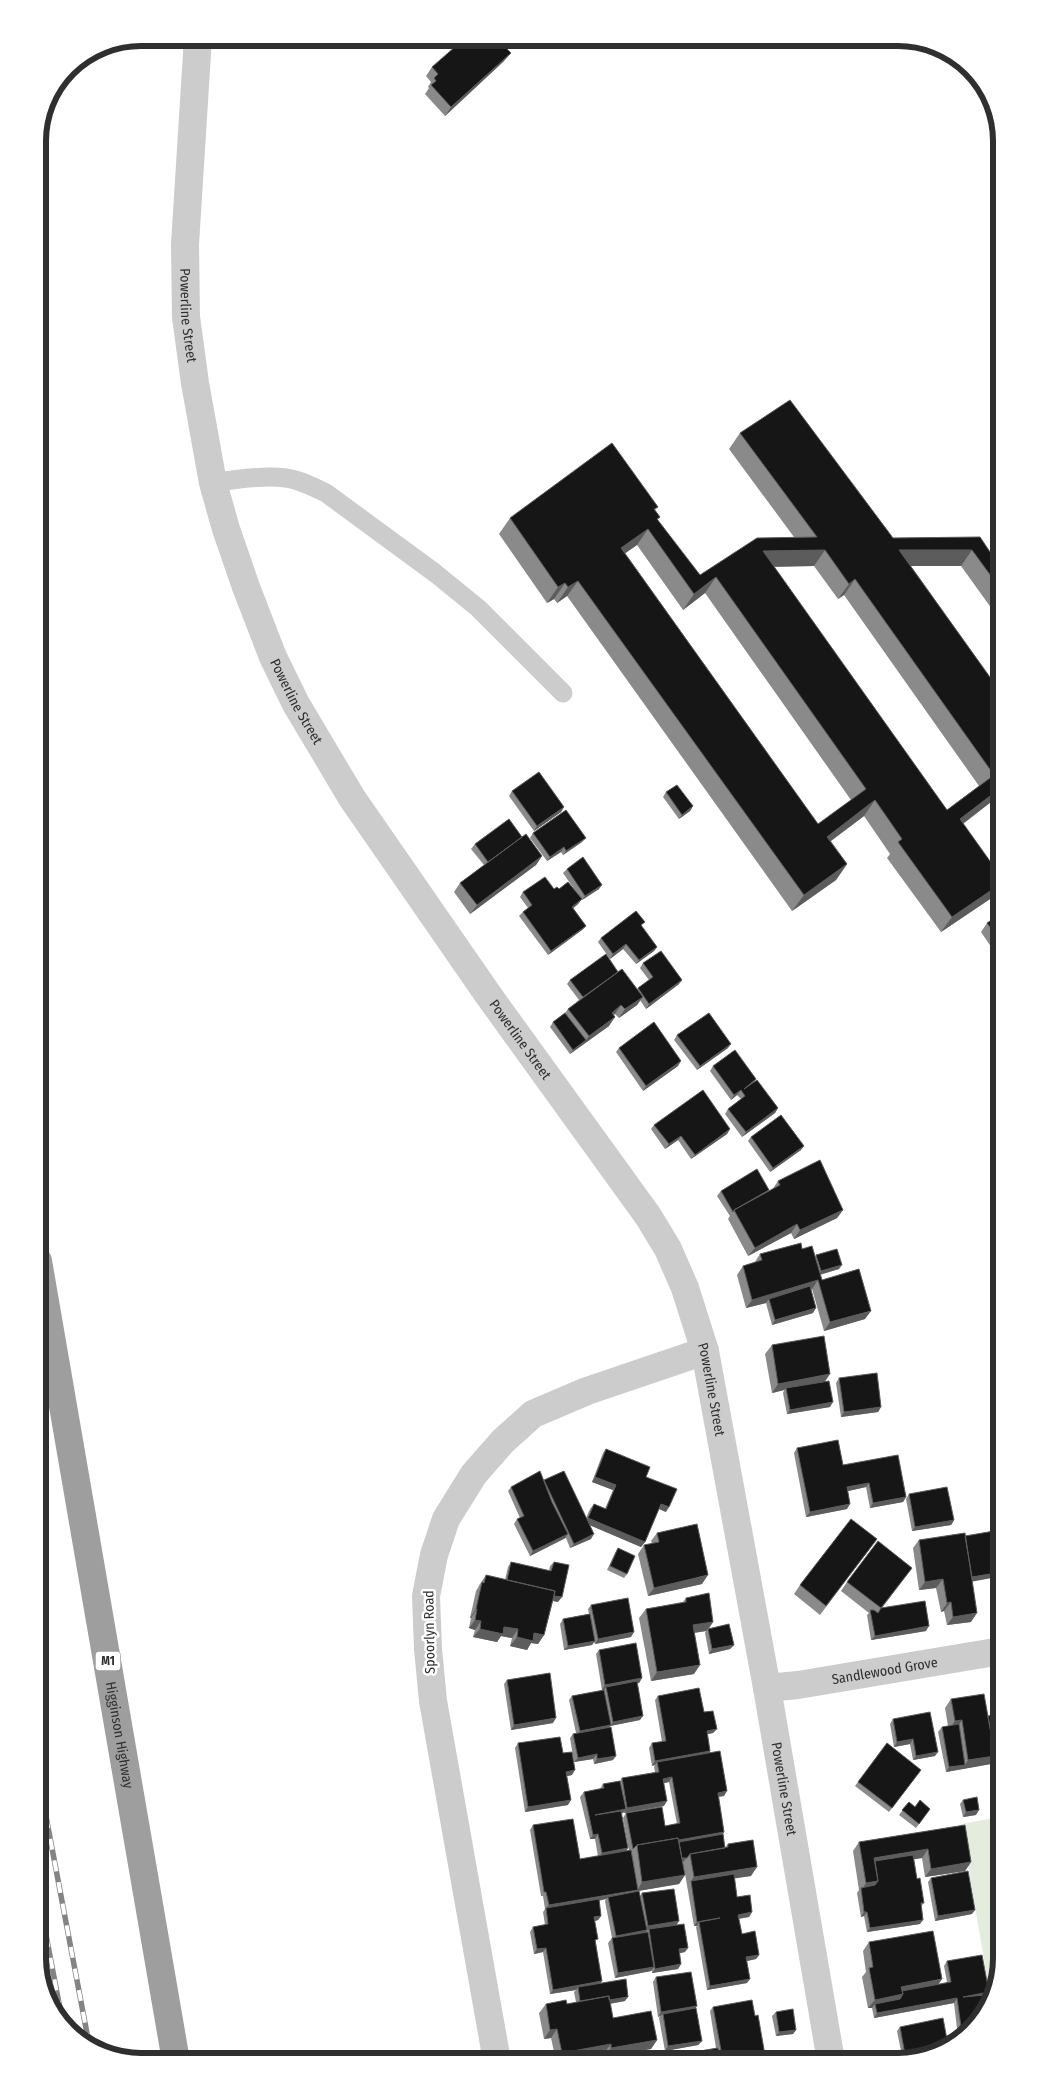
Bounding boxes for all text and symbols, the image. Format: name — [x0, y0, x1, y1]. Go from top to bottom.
street label: Powerline Street — [176, 268, 200, 364]
street label: Powerline Street — [266, 656, 326, 748]
street label: Powerline Street — [485, 996, 555, 1083]
street label: Powerline Street — [694, 1341, 729, 1438]
street label: Spoorlyn Road — [420, 1590, 439, 1674]
road number: M1 — [96, 1652, 120, 1670]
street label: Sandlewood Grove — [831, 1654, 939, 1688]
street label: Higginson Highway — [102, 1680, 137, 1791]
street label: Powerline Street — [767, 1741, 800, 1837]

